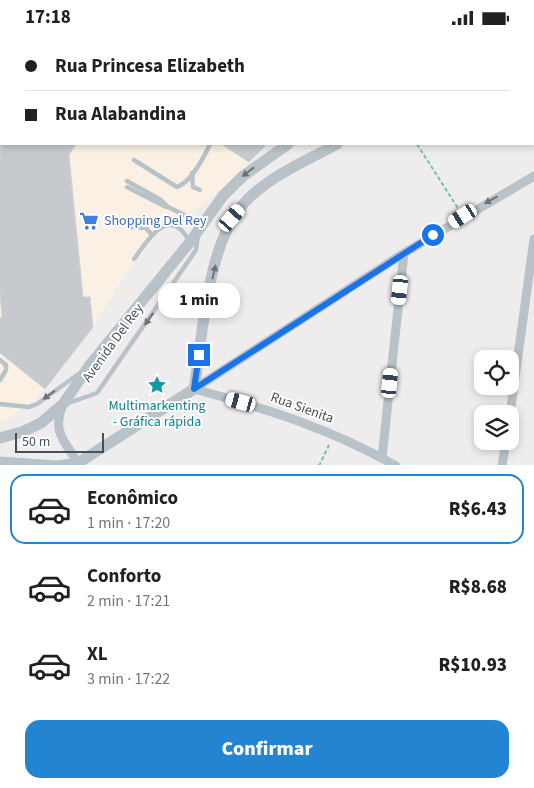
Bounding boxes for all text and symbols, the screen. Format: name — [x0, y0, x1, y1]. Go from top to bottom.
text: 17:18 — [25, 4, 71, 31]
text: Rua Princesa Elizabeth — [55, 53, 245, 80]
text: Rua Alabandina — [55, 101, 186, 128]
one-way arrow — [241, 167, 255, 177]
one-way arrow — [484, 196, 499, 204]
car — [216, 202, 247, 234]
car — [446, 202, 479, 230]
supermarket icon: Shopping Del Rey — [78, 210, 100, 232]
place label: Shopping Del Rey — [104, 211, 207, 231]
route start — [422, 224, 444, 246]
one-way arrow — [210, 264, 218, 280]
car — [390, 274, 409, 306]
callout: 1 min — [158, 283, 240, 317]
text: 1 min — [179, 289, 219, 311]
street label: Avenida Del Rey — [78, 299, 149, 386]
one-way arrow — [144, 312, 154, 326]
route end — [188, 344, 210, 366]
map controls — [474, 350, 519, 450]
button: locate — [474, 350, 519, 395]
car — [380, 367, 399, 399]
place icon: Multimarkenting - Gráfica rápida — [146, 374, 168, 396]
street label: Rua Sienita — [268, 387, 336, 429]
one-way arrow — [43, 390, 56, 400]
car — [224, 391, 257, 413]
place label: Multimarkenting - Gráfica rápida — [108, 396, 206, 432]
button: layers — [474, 405, 519, 450]
scale bar — [15, 431, 104, 454]
text: 50 m — [22, 432, 50, 452]
text: Econômico — [87, 485, 178, 512]
icon: car — [27, 487, 72, 532]
text: R$6.43 — [449, 496, 507, 523]
text: 1 min · 17:20 — [87, 512, 170, 534]
text: Conforto — [87, 563, 161, 590]
icon: car — [27, 565, 72, 610]
text: R$8.68 — [449, 574, 507, 601]
text: 2 min · 17:21 — [87, 590, 170, 612]
text: XL — [87, 641, 108, 668]
icon: car — [27, 643, 72, 688]
text: R$10.93 — [439, 652, 507, 679]
text: 3 min · 17:22 — [87, 668, 170, 690]
button: Confirmar — [25, 720, 509, 778]

